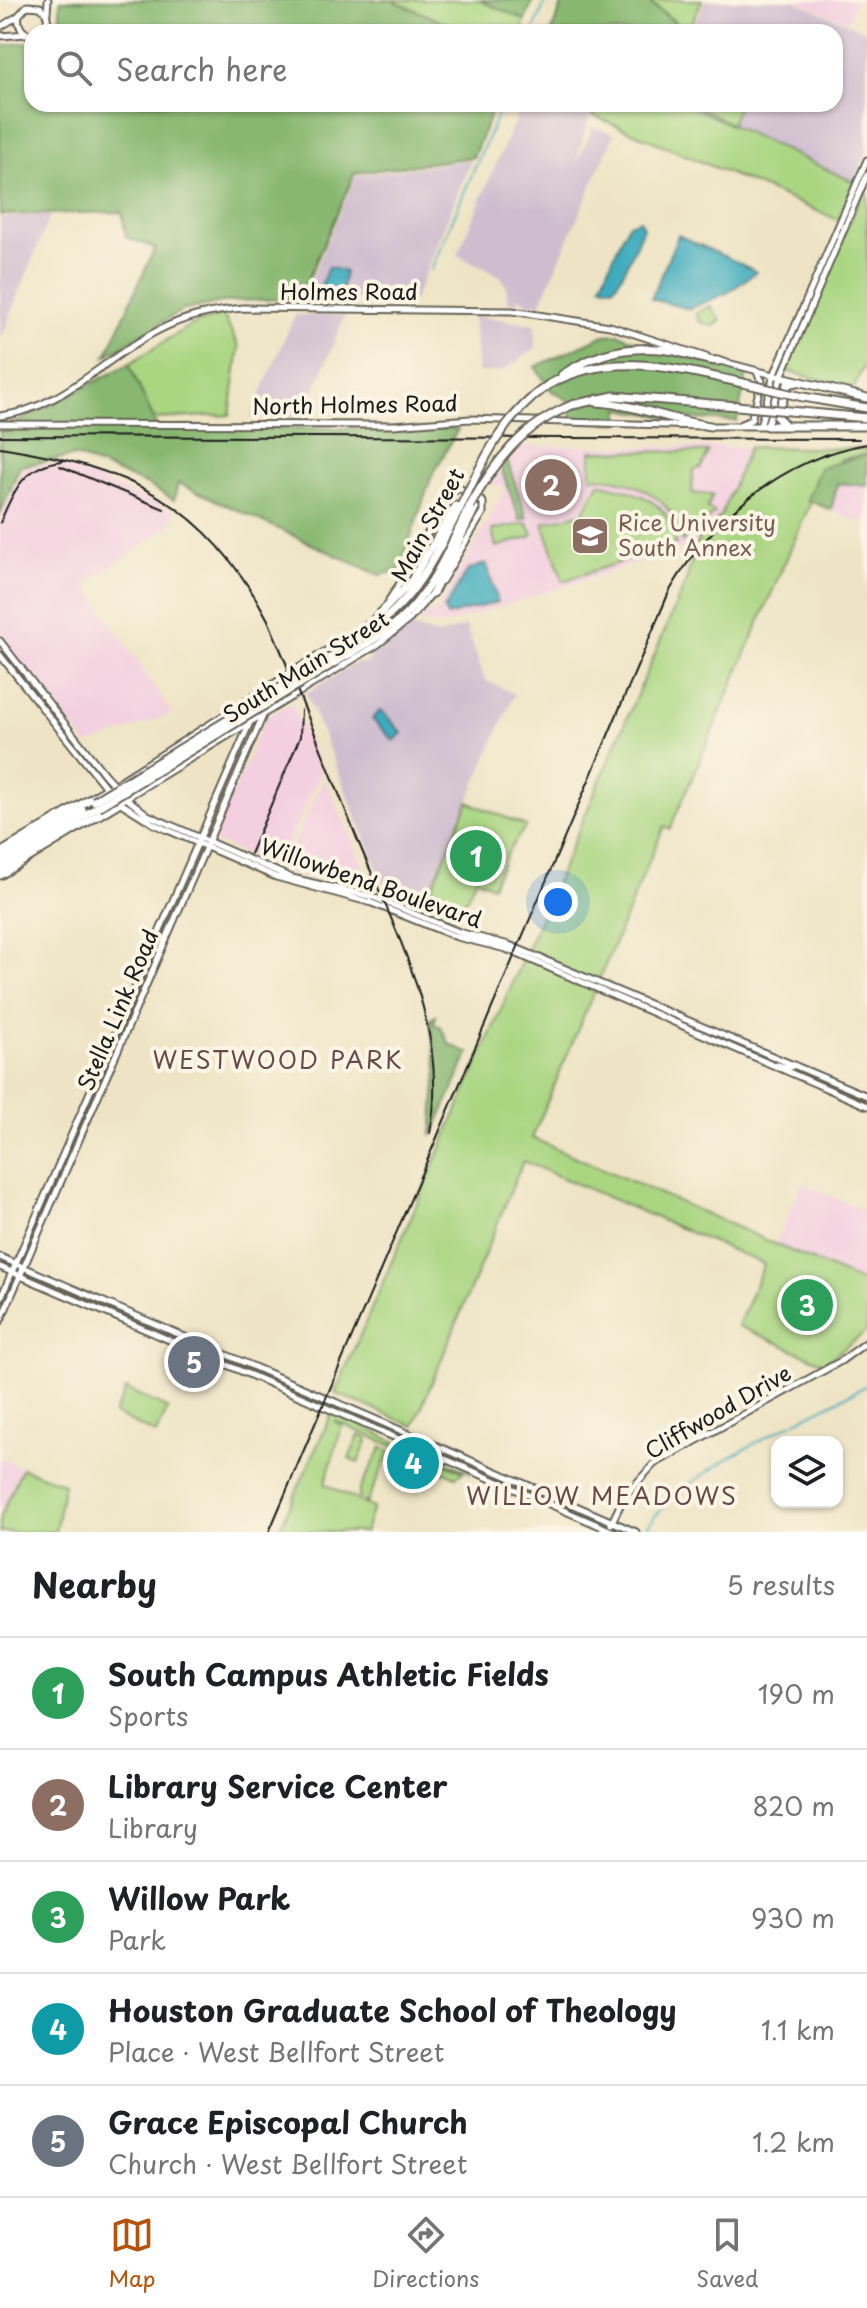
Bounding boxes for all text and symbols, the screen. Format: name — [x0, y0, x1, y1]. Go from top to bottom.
search box — [24, 24, 843, 112]
icon: search — [52, 46, 96, 90]
text: Search here — [116, 46, 288, 91]
street label: Holmes Road — [280, 274, 418, 307]
street label: North Holmes Road — [252, 385, 458, 422]
pin: 2 — [525, 455, 577, 515]
street label: Main Street — [382, 461, 472, 587]
place label: Rice University South Annex — [618, 505, 776, 563]
school or university icon: Rice University South Annex — [569, 515, 611, 557]
street label: South Main Street — [216, 601, 395, 730]
pin: 1 — [450, 826, 502, 886]
street label: Willowbend Boulevard — [256, 828, 487, 935]
your location — [538, 882, 578, 922]
street label: Stella Link Road — [68, 924, 165, 1095]
district label: WESTWOOD PARK — [152, 1041, 404, 1077]
pin: 3 — [781, 1275, 833, 1335]
pin: 5 — [168, 1332, 220, 1392]
street label: Cliffwood Drive — [638, 1355, 797, 1466]
pin: 4 — [387, 1433, 439, 1493]
map controls — [771, 1436, 843, 1508]
button: layers — [771, 1436, 843, 1508]
district label: WILLOW MEADOWS — [466, 1477, 738, 1513]
text: Nearby — [32, 1558, 157, 1610]
text: 5 results — [727, 1565, 835, 1604]
text: South Campus Athletic Fields — [108, 1651, 549, 1696]
text: 1 — [52, 1674, 64, 1713]
text: 190 m — [758, 1674, 835, 1713]
text: Sports — [108, 1696, 188, 1735]
text: Library Service Center — [108, 1763, 448, 1808]
text: 2 — [49, 1786, 67, 1825]
text: 820 m — [753, 1786, 835, 1825]
text: Library — [108, 1808, 198, 1847]
text: Willow Park — [108, 1875, 290, 1920]
text: 3 — [49, 1898, 67, 1937]
text: 930 m — [751, 1898, 835, 1937]
text: Park — [108, 1920, 166, 1959]
text: Houston Graduate School of Theology — [108, 1987, 676, 2032]
text: 4 — [49, 2010, 67, 2049]
text: 1.1 km — [761, 2010, 835, 2049]
text: Place · West Bellfort Street — [108, 2032, 444, 2071]
text: Grace Episcopal Church — [108, 2099, 468, 2144]
text: 5 — [50, 2122, 66, 2161]
text: 1.2 km — [752, 2122, 835, 2161]
text: Church · West Bellfort Street — [108, 2144, 467, 2183]
tab: Map — [108, 2213, 155, 2294]
tab: Directions — [372, 2213, 479, 2294]
tab: Saved — [696, 2213, 759, 2294]

